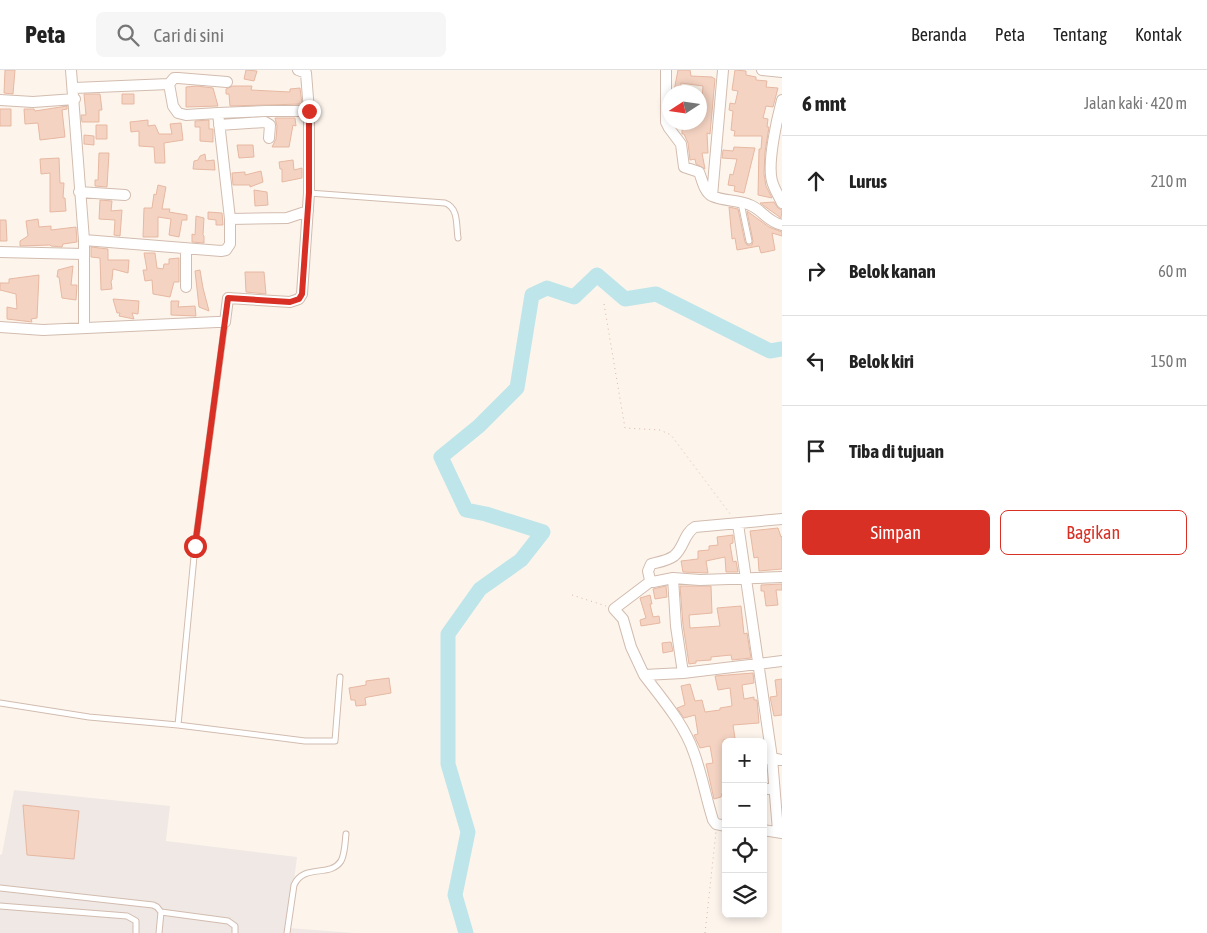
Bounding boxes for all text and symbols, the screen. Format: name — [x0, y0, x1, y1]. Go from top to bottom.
search box — [96, 12, 446, 57]
text: Peta — [25, 21, 66, 48]
icon: search — [114, 21, 142, 49]
text: Cari di sini — [154, 24, 224, 46]
text: Beranda — [911, 24, 967, 45]
text: Peta — [995, 24, 1025, 45]
text: Tentang — [1053, 24, 1107, 45]
text: Kontak — [1135, 24, 1182, 45]
north arrow — [662, 85, 707, 130]
text: 6 mnt — [802, 91, 846, 115]
text: Jalan kaki · 420 m — [1084, 94, 1187, 112]
route end — [298, 100, 321, 123]
icon: ahead — [802, 167, 830, 195]
text: Lurus — [849, 170, 887, 192]
text: 210 m — [1151, 172, 1187, 190]
icon: right — [802, 257, 830, 285]
text: Belok kanan — [849, 260, 936, 282]
text: 60 m — [1158, 262, 1187, 280]
icon: left — [802, 347, 830, 375]
text: Belok kiri — [849, 350, 914, 372]
text: 150 m — [1151, 352, 1187, 370]
icon: arrive — [802, 437, 830, 465]
text: Tiba di tujuan — [849, 440, 944, 462]
button: Simpan — [802, 510, 990, 555]
button: Bagikan — [1000, 510, 1187, 555]
route start — [184, 535, 207, 558]
map controls — [722, 738, 767, 918]
button: + — [722, 738, 767, 783]
button: − — [722, 783, 767, 828]
button: locate — [722, 828, 767, 873]
button: layers — [722, 873, 767, 918]

